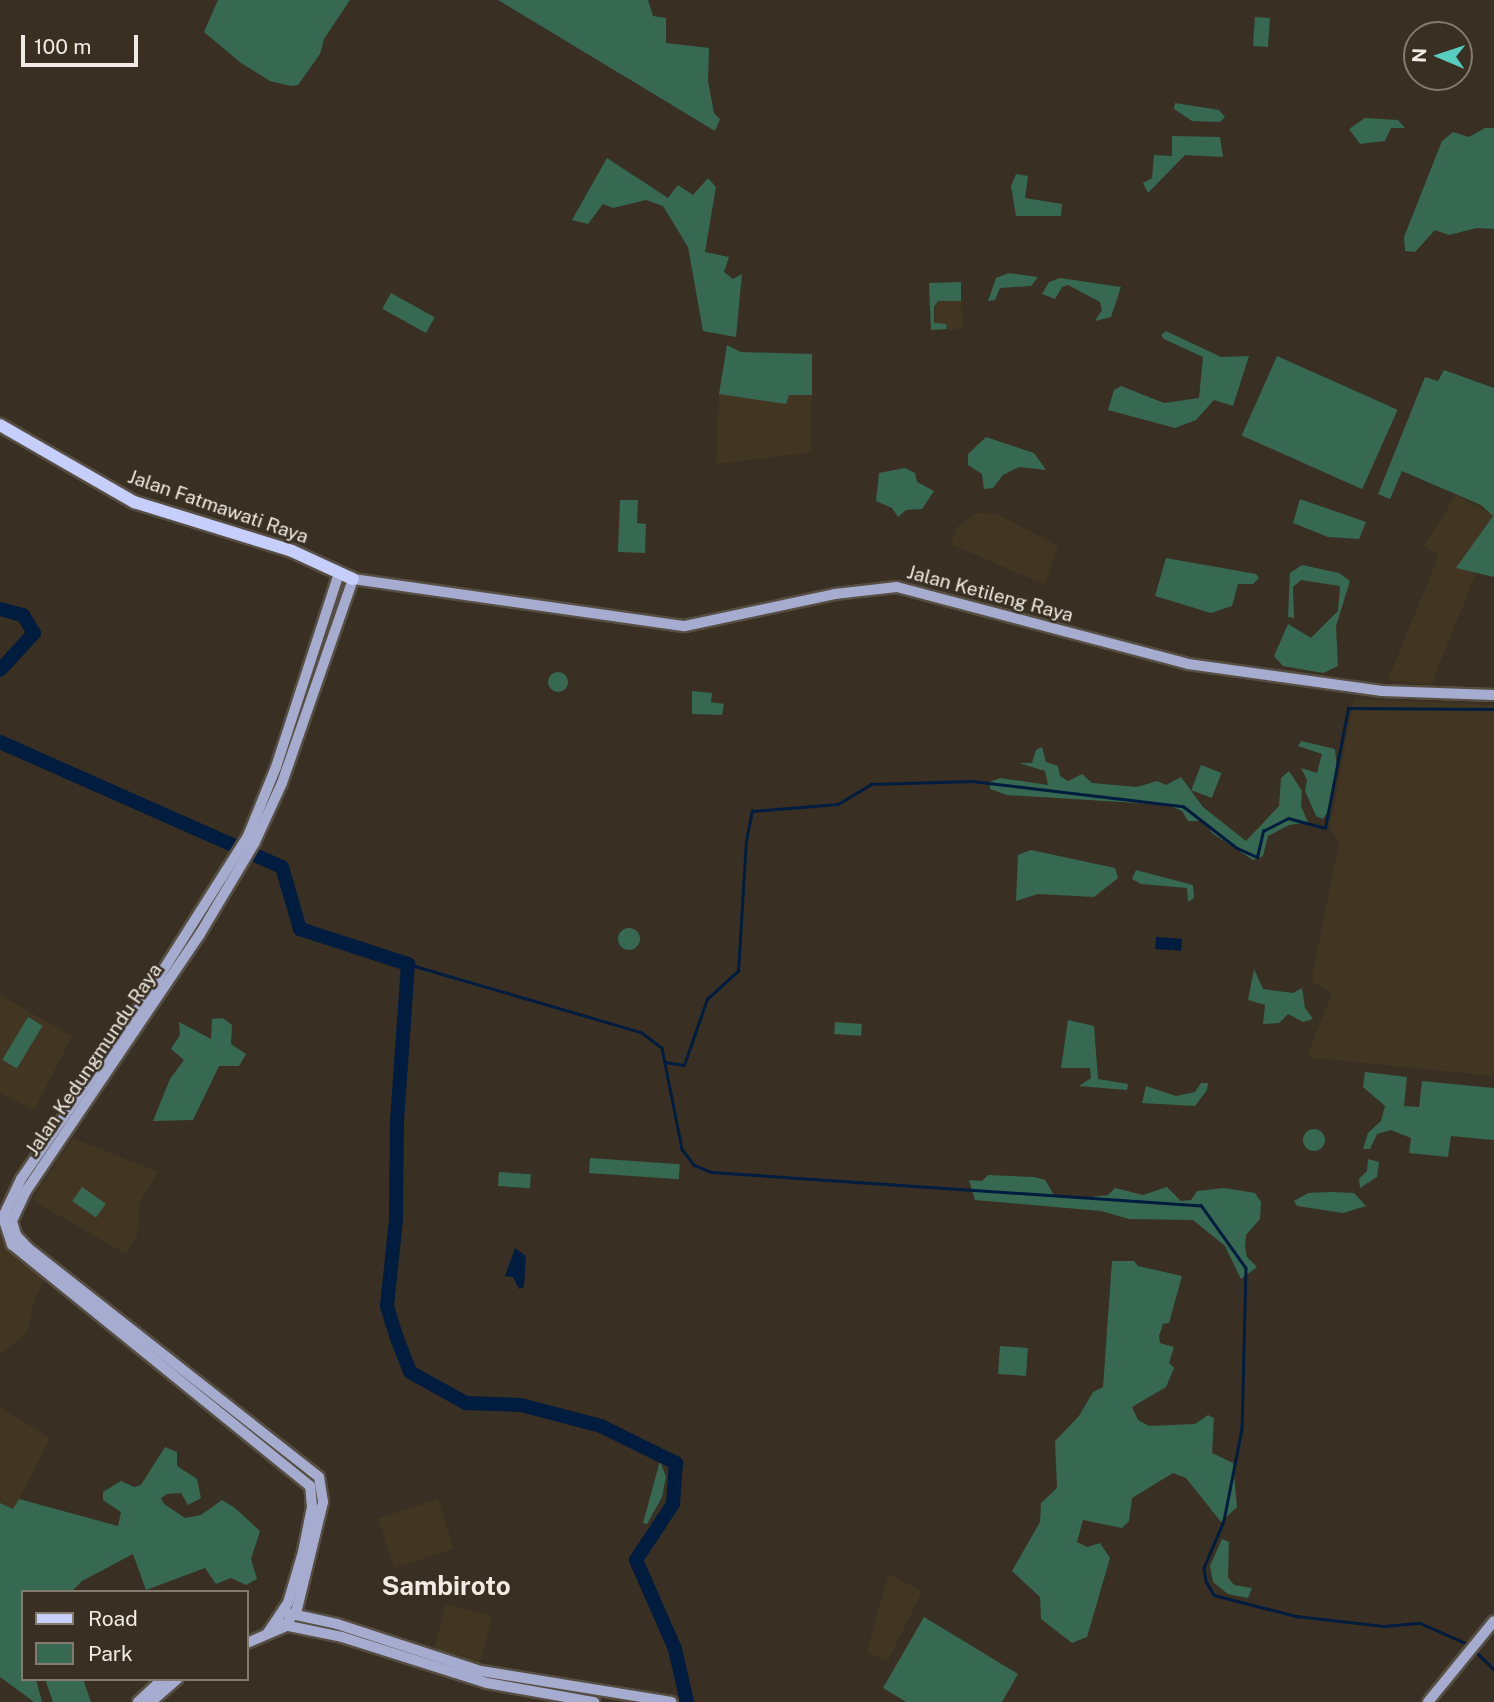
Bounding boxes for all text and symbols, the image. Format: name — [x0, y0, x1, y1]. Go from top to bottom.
scale bar — [24, 21, 142, 65]
north arrow — [1403, 21, 1473, 91]
text: 100 m — [34, 34, 91, 59]
text: N — [1408, 48, 1430, 63]
street label: Jalan Fatmawati Raya — [125, 465, 311, 549]
street label: Jalan Ketileng Raya — [904, 561, 1076, 627]
street label: Jalan Kedungmundu Raya — [21, 960, 167, 1160]
district label: Sambiroto — [381, 1570, 511, 1602]
legend — [21, 1590, 248, 1681]
text: Road — [88, 1606, 138, 1631]
text: Park — [88, 1641, 133, 1666]

